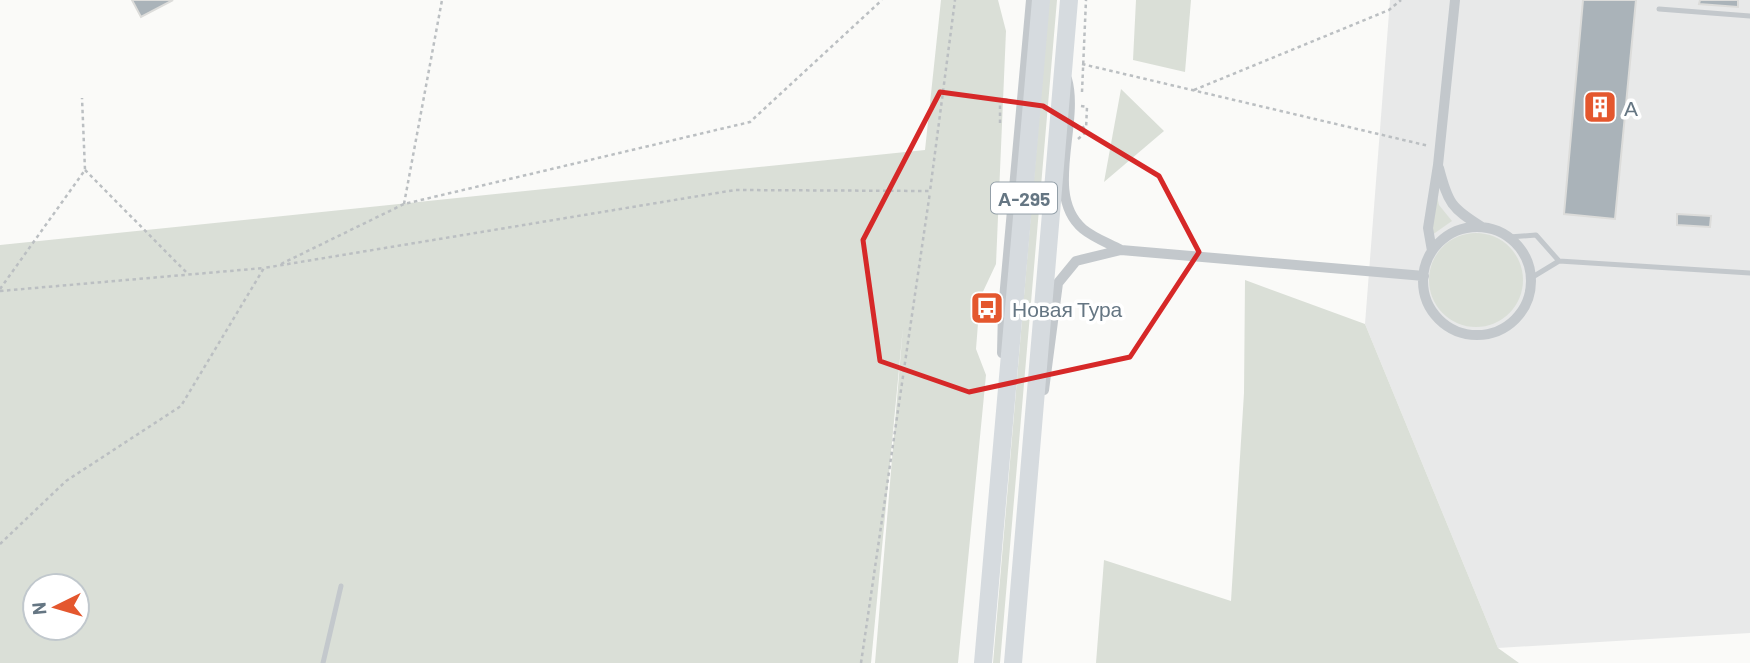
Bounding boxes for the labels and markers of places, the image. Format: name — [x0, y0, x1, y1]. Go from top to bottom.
building icon: А — [1581, 88, 1619, 126]
place label: А — [1624, 95, 1638, 120]
bus stop icon: Новая Тура — [968, 289, 1006, 327]
place label: Новая Тура — [1012, 296, 1123, 321]

